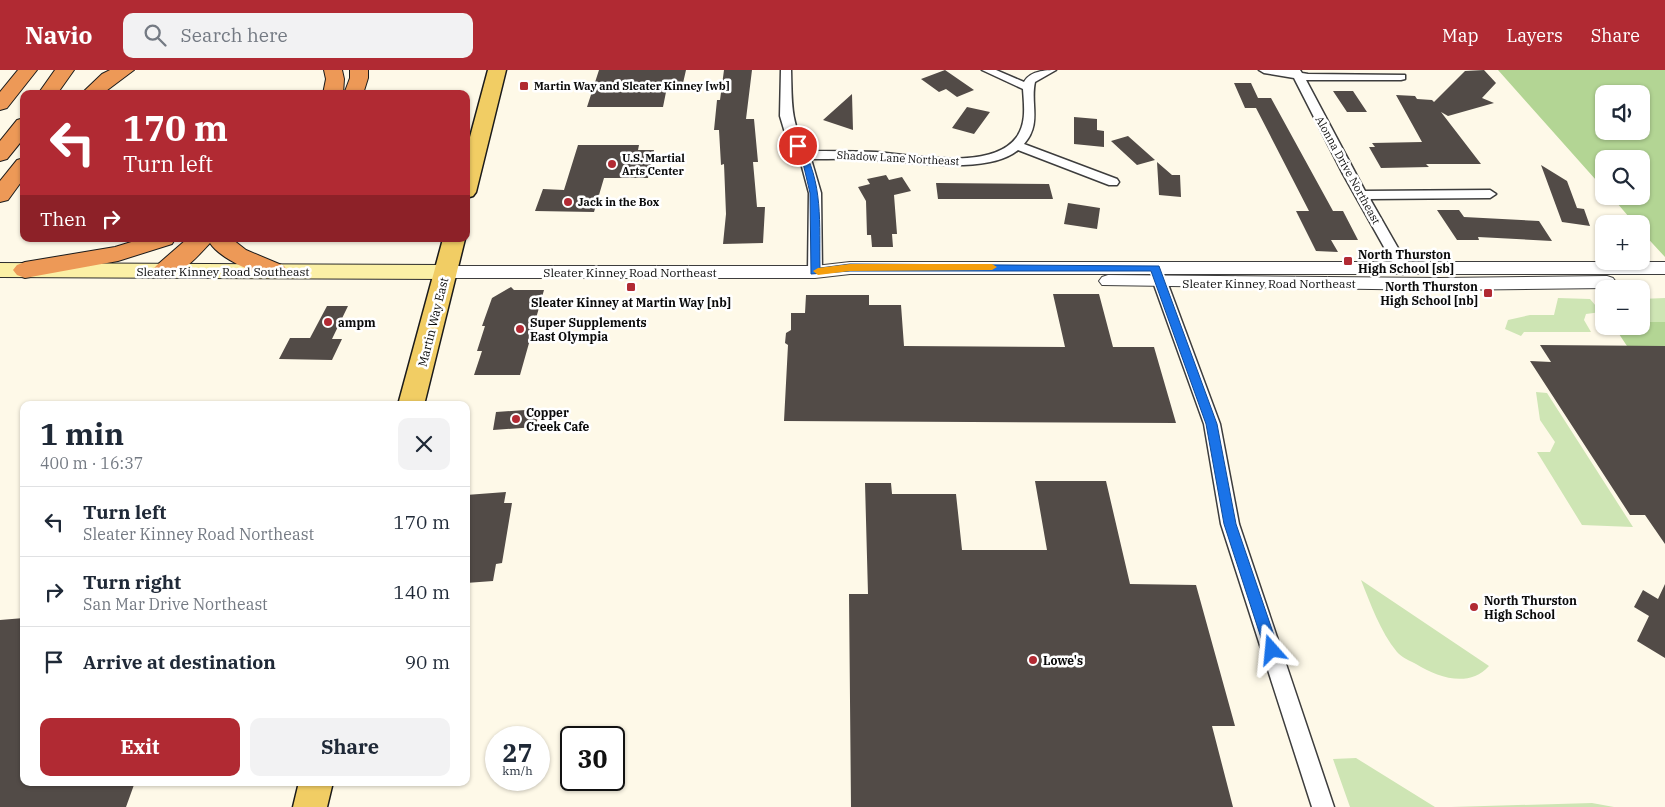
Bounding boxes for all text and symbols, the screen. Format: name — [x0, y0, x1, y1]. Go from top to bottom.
search box — [123, 13, 473, 58]
text: Navio — [25, 19, 93, 51]
icon: search — [141, 21, 169, 49]
text: Search here — [181, 23, 288, 47]
text: Map — [1442, 24, 1479, 47]
text: Layers — [1507, 24, 1563, 47]
text: Share — [1591, 24, 1640, 47]
place label: Martin Way and Sleater Kinney [wb] — [534, 79, 730, 93]
marker: Martin Way and Sleater Kinney [wb] — [518, 80, 530, 92]
map controls — [1595, 85, 1650, 335]
button: sound — [1595, 85, 1650, 140]
text: 170 m — [123, 105, 228, 151]
icon: left — [40, 110, 105, 175]
street label: Alonna Drive Northeast — [1312, 113, 1384, 227]
pin — [777, 125, 819, 167]
icon: arrive — [784, 132, 812, 160]
street label: Shadow Lane Northeast — [836, 148, 960, 168]
text: Turn left — [123, 149, 213, 178]
button: search — [1595, 150, 1650, 205]
place label: U.S. Martial Arts Center — [622, 151, 685, 178]
marker: U.S. Martial Arts Center — [606, 158, 618, 170]
place label: Jack in the Box — [578, 195, 660, 209]
marker: Jack in the Box — [562, 196, 574, 208]
icon: right — [97, 205, 125, 233]
text: Then — [40, 207, 87, 231]
button: + — [1595, 215, 1650, 270]
place label: North Thurston High School [sb] — [1358, 247, 1454, 276]
marker: North Thurston High School [sb] — [1342, 255, 1354, 267]
street label: Sleater Kinney Road Southeast — [136, 264, 310, 279]
street label: Sleater Kinney Road Northeast — [543, 265, 717, 280]
street label: Martin Way East — [415, 276, 451, 368]
street label: Sleater Kinney Road Northeast — [1182, 276, 1356, 291]
place label: North Thurston High School [nb] — [1380, 279, 1478, 308]
button: − — [1595, 280, 1650, 335]
marker: Sleater Kinney at Martin Way [nb] — [625, 281, 637, 293]
marker: North Thurston High School [nb] — [1482, 287, 1494, 299]
place label: Sleater Kinney at Martin Way [nb] — [531, 295, 731, 310]
place label: ampm — [338, 315, 376, 330]
place label: Super Supplements East Olympia — [530, 315, 647, 344]
marker: ampm — [322, 316, 334, 328]
marker: Super Supplements East Olympia — [514, 323, 526, 335]
place label: Copper Creek Cafe — [526, 405, 590, 434]
marker: Copper Creek Cafe — [510, 413, 522, 425]
text: 1 min — [40, 414, 124, 453]
button: close — [398, 418, 450, 470]
text: 400 m · 16:37 — [40, 453, 143, 473]
text: Turn left — [83, 500, 166, 524]
icon: left — [40, 508, 68, 536]
text: 170 m — [393, 510, 450, 534]
text: Sleater Kinney Road Northeast — [83, 524, 314, 544]
text: Turn right — [83, 570, 181, 594]
icon: right — [40, 578, 68, 606]
text: 140 m — [393, 580, 450, 604]
place label: North Thurston High School — [1484, 593, 1577, 622]
text: San Mar Drive Northeast — [83, 594, 268, 614]
marker: North Thurston High School — [1468, 601, 1480, 613]
position arrow — [1245, 623, 1297, 675]
icon: arrive — [40, 648, 68, 676]
text: Arrive at destination — [83, 650, 276, 674]
text: 90 m — [405, 650, 450, 674]
place label: Lowe's — [1043, 653, 1083, 668]
marker: Lowe's — [1027, 654, 1039, 666]
button: Exit — [40, 718, 240, 776]
button: Share — [250, 718, 450, 776]
speed limit sign: 30 — [560, 726, 625, 791]
text: 27 — [502, 736, 533, 769]
text: km/h — [502, 763, 533, 778]

